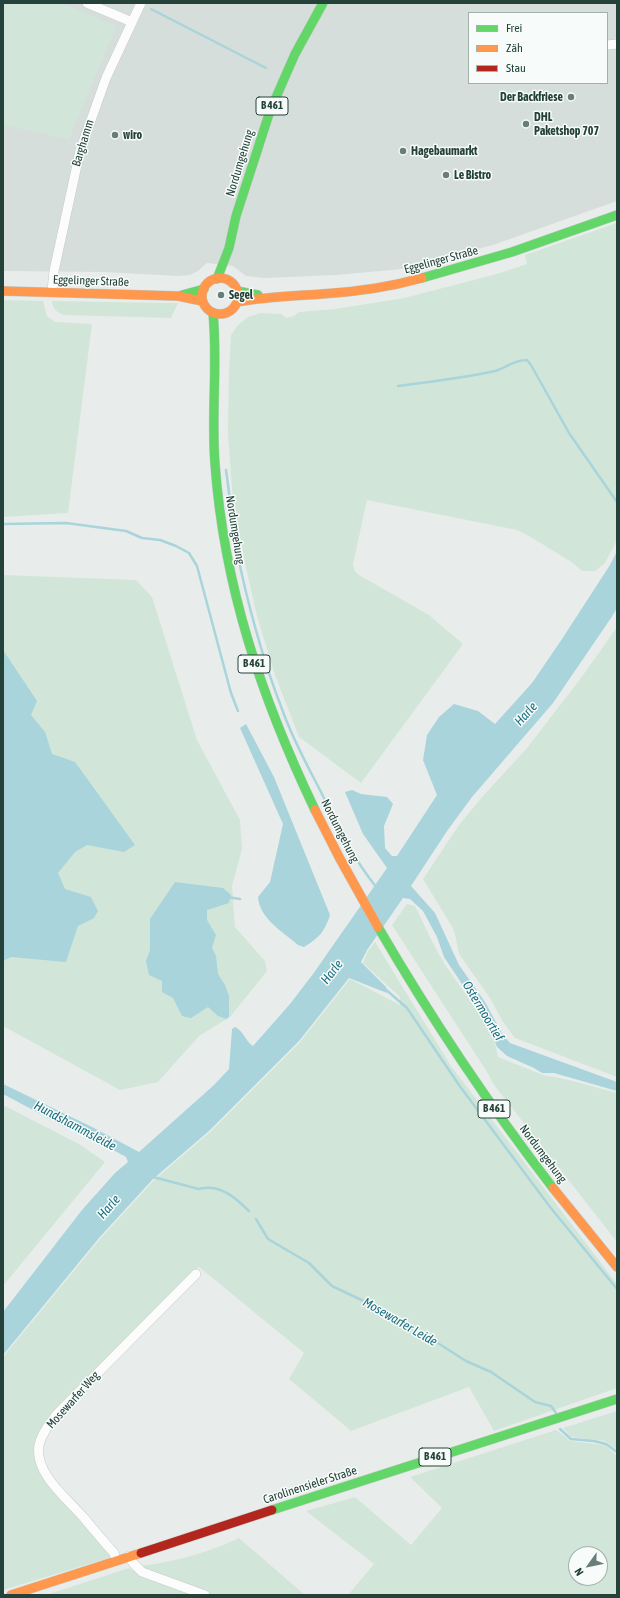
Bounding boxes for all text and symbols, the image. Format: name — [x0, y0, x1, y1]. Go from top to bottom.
legend — [468, 12, 608, 84]
text: Frei — [506, 21, 522, 35]
text: Zäh — [506, 41, 523, 55]
text: Stau — [506, 61, 526, 75]
place label: Der Backfriese — [500, 90, 563, 104]
marker: Der Backfriese — [566, 92, 576, 102]
road number: B 461 — [256, 97, 288, 115]
place label: DHL Paketshop 707 — [534, 110, 599, 138]
street label: Barghamm — [69, 118, 97, 168]
marker: DHL Paketshop 707 — [521, 119, 531, 129]
place label: wiro — [123, 128, 142, 142]
street label: Nordumgehung — [223, 128, 257, 198]
marker: wiro — [110, 130, 120, 140]
place label: Hagebaumarkt — [411, 144, 477, 158]
marker: Hagebaumarkt — [398, 146, 408, 156]
place label: Le Bistro — [454, 168, 491, 182]
marker: Le Bistro — [441, 170, 451, 180]
street label: Eggelinger Straße — [402, 243, 480, 277]
street label: Eggelinger Straße — [53, 272, 129, 290]
place label: Segel — [229, 288, 253, 302]
marker: Segel — [216, 290, 226, 300]
street label: Nordumgehung — [222, 495, 248, 565]
road number: B 461 — [238, 655, 270, 673]
water label: Harle — [511, 699, 541, 729]
street label: Nordumgehung — [318, 797, 362, 865]
water label: Harle — [318, 957, 346, 987]
water label: Ostermoortief — [459, 978, 507, 1044]
water label: Hundshammsleide — [31, 1098, 119, 1154]
road number: B 461 — [478, 1100, 510, 1118]
street label: Nordumgehung — [516, 1122, 570, 1186]
water label: Harle — [94, 1192, 124, 1222]
water label: Mosewarfer Leide — [360, 1294, 440, 1350]
street label: Mosewarfer Weg — [44, 1368, 102, 1432]
road number: B 461 — [419, 1448, 451, 1466]
street label: Carolinensieler Straße — [261, 1463, 359, 1507]
north arrow — [568, 1546, 608, 1586]
text: N — [572, 1566, 586, 1578]

